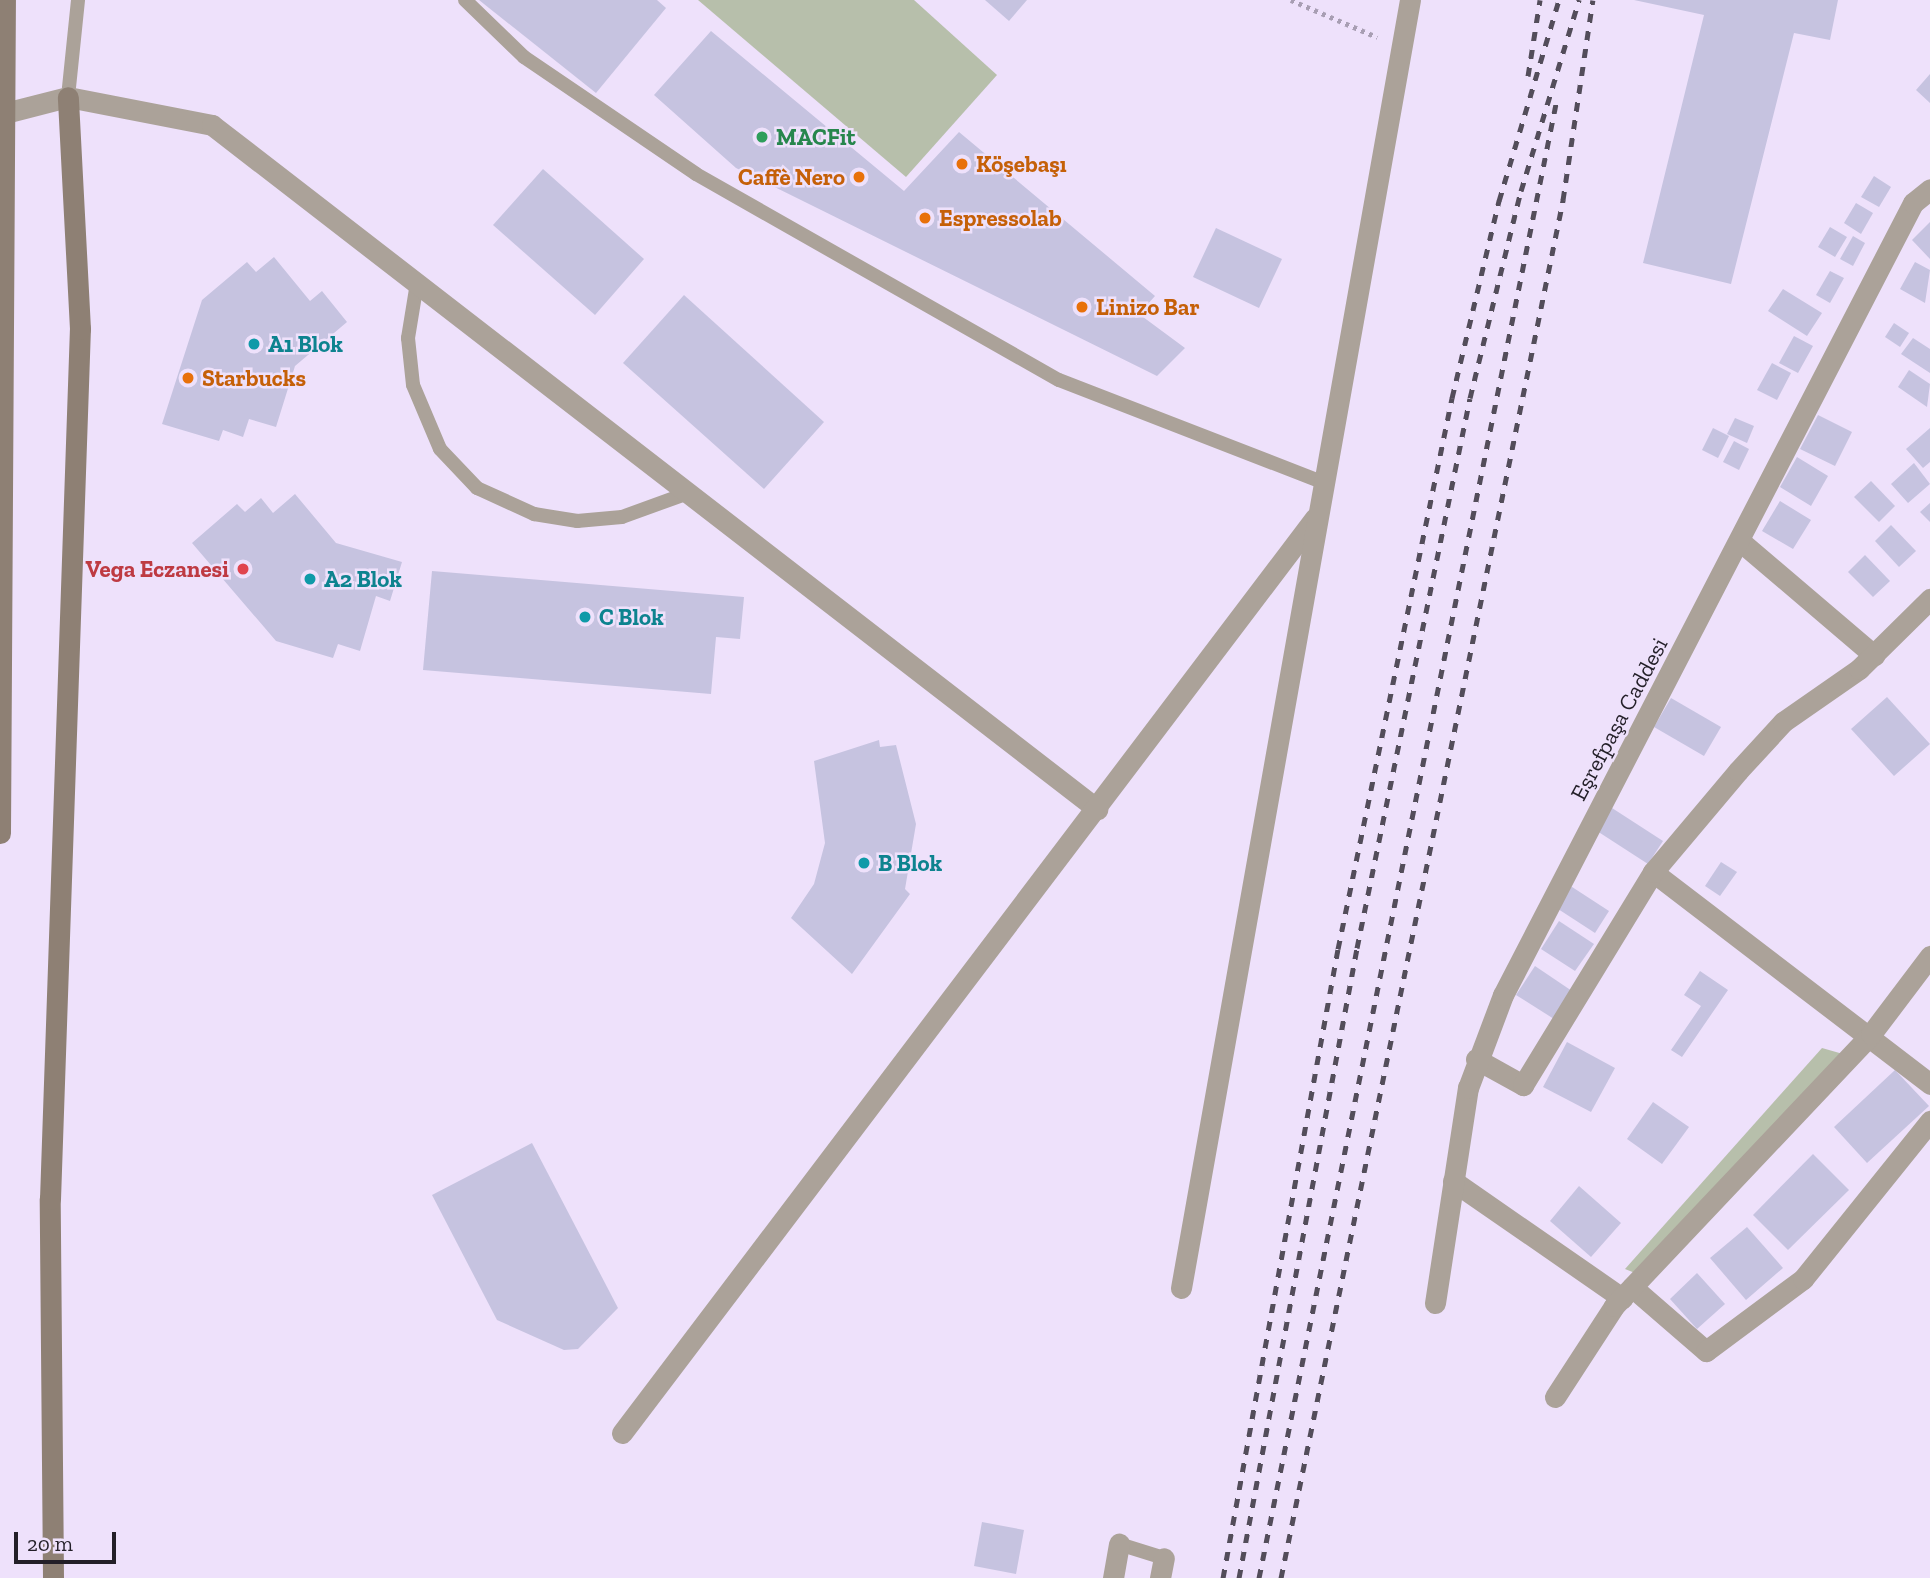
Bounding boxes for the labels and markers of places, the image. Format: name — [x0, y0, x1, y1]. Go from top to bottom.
place label: MACFit — [776, 123, 856, 151]
marker: MACFit — [754, 129, 770, 145]
place label: Köşebaşı — [976, 150, 1067, 178]
marker: Köşebaşı — [954, 156, 970, 172]
place label: Caffè Nero — [738, 163, 845, 191]
marker: Caffè Nero — [851, 169, 867, 185]
place label: Espressolab — [939, 204, 1062, 232]
marker: Espressolab — [917, 210, 933, 226]
place label: Linizo Bar — [1096, 293, 1200, 321]
marker: Linizo Bar — [1074, 299, 1090, 315]
place label: A1 Blok — [268, 330, 343, 358]
marker: A1 Blok — [246, 336, 262, 352]
place label: Starbucks — [202, 364, 306, 392]
marker: Starbucks — [180, 370, 196, 386]
place label: Vega Eczanesi — [86, 555, 229, 583]
marker: Vega Eczanesi — [235, 561, 251, 577]
place label: A2 Blok — [324, 565, 402, 593]
marker: A2 Blok — [302, 571, 318, 587]
place label: C Blok — [599, 603, 664, 631]
marker: C Blok — [577, 609, 593, 625]
place label: B Blok — [878, 849, 942, 877]
marker: B Blok — [856, 855, 872, 871]

